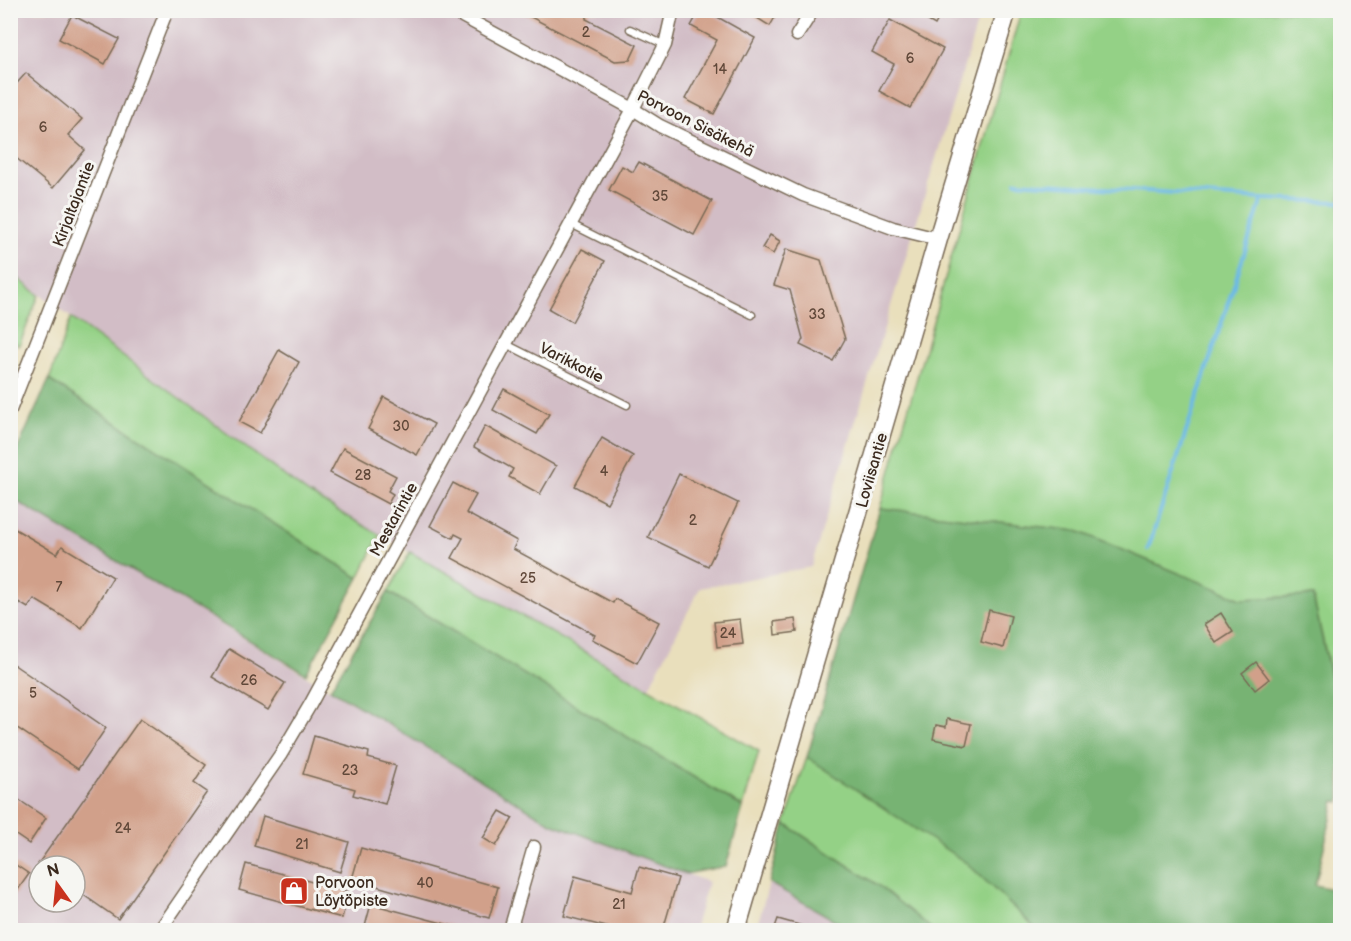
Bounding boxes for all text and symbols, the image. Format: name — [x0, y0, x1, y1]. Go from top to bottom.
house number: 2 — [582, 24, 591, 41]
house number: 6 — [906, 50, 915, 67]
house number: 14 — [713, 61, 727, 78]
street label: Porvoon Sisäkehä — [634, 87, 757, 162]
house number: 6 — [39, 119, 48, 136]
street label: Kirjaltajantie — [49, 159, 100, 250]
house number: 35 — [652, 188, 668, 205]
house number: 33 — [808, 306, 826, 323]
street label: Varikkotie — [536, 339, 607, 388]
house number: 30 — [393, 418, 409, 435]
street label: Loviisantie — [853, 430, 892, 510]
house number: 4 — [600, 463, 609, 480]
house number: 28 — [355, 467, 371, 484]
street label: Mestarintie — [366, 479, 423, 560]
house number: 2 — [689, 512, 698, 529]
house number: 25 — [520, 570, 536, 587]
house number: 7 — [56, 579, 63, 596]
house number: 24 — [720, 625, 737, 642]
house number: 26 — [241, 672, 258, 689]
house number: 5 — [29, 685, 37, 702]
house number: 23 — [342, 762, 358, 779]
house number: 24 — [115, 820, 132, 837]
house number: 21 — [295, 836, 309, 853]
north arrow — [27, 854, 87, 914]
text: N — [45, 860, 62, 882]
place label: Porvoon Löytöpiste — [315, 874, 389, 911]
shop icon: Porvoon Löytöpiste — [278, 875, 310, 907]
house number: 40 — [417, 875, 433, 892]
house number: 21 — [612, 896, 626, 913]

